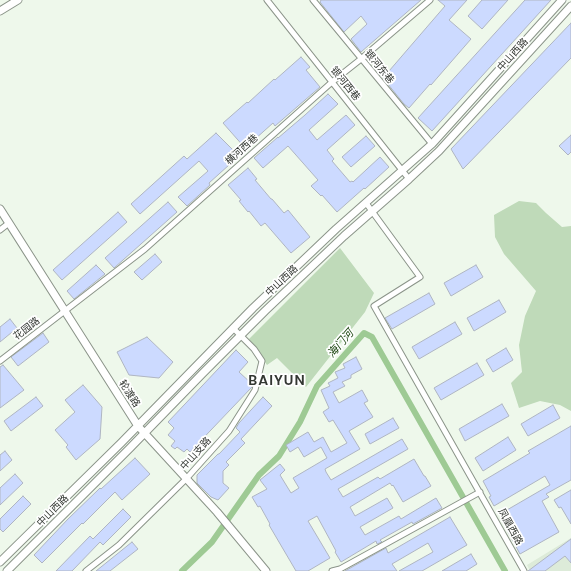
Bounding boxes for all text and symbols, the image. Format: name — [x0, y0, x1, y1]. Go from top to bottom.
street label: 中山西路 — [495, 36, 531, 74]
street label: 银河东巷 — [362, 48, 396, 86]
street label: 银河西巷 — [328, 65, 362, 103]
street label: 横河西巷 — [223, 132, 261, 168]
street label: 中山西路 — [263, 263, 301, 299]
street label: 花园路 — [11, 315, 43, 343]
water label: 海门河 — [325, 327, 357, 361]
district label: BAIYUN — [248, 373, 306, 389]
street label: 轮渡路 — [116, 378, 142, 410]
street label: 中山支路 — [178, 435, 214, 473]
street label: 中山西路 — [35, 493, 71, 529]
street label: 凤凰西路 — [495, 507, 525, 547]

